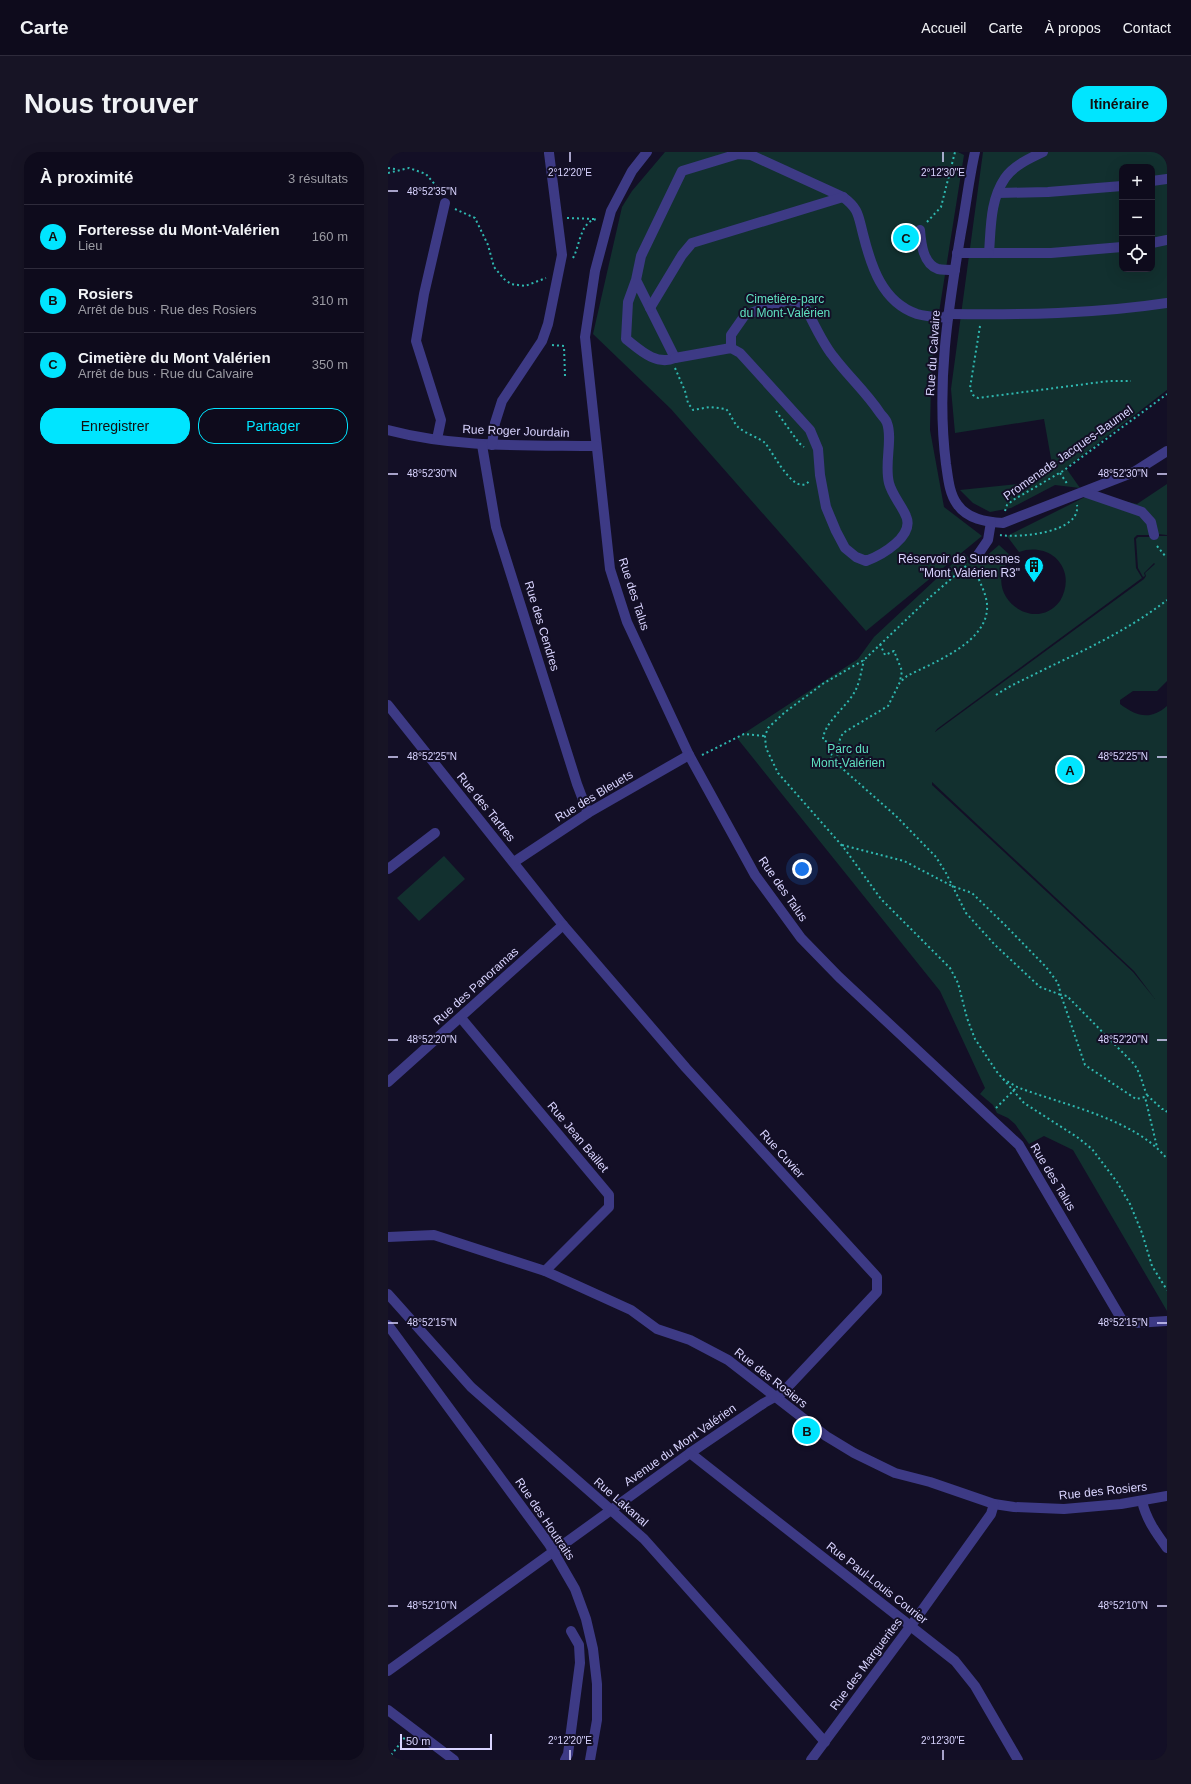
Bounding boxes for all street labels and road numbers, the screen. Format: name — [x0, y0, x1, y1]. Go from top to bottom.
street label: Rue du Calvaire — [923, 309, 943, 396]
street label: Promenade Jacques-Baumel — [1001, 403, 1135, 503]
street label: Rue Roger Jourdain — [462, 422, 570, 440]
street label: Rue des Talus — [616, 556, 652, 632]
street label: Rue des Cendres — [522, 579, 562, 673]
street label: Rue des Bleuets — [553, 767, 635, 825]
street label: Rue des Tartres — [454, 770, 518, 844]
street label: Rue des Talus — [756, 854, 810, 924]
street label: Rue des Panoramas — [431, 944, 521, 1028]
street label: Rue Jean Baillet — [545, 1099, 612, 1175]
street label: Rue Cuvier — [757, 1127, 807, 1181]
street label: Rue des Talus — [1027, 1141, 1079, 1213]
street label: Rue des Rosiers — [732, 1345, 810, 1411]
street label: Avenue du Mont Valérien — [621, 1401, 739, 1489]
street label: Rue des Houtraits — [512, 1475, 578, 1563]
street label: Rue Lakanal — [591, 1475, 651, 1529]
street label: Rue des Rosiers — [1058, 1479, 1148, 1503]
street label: Rue Paul-Louis Courier — [824, 1539, 930, 1627]
street label: Rue des Marguerites — [827, 1615, 905, 1713]

